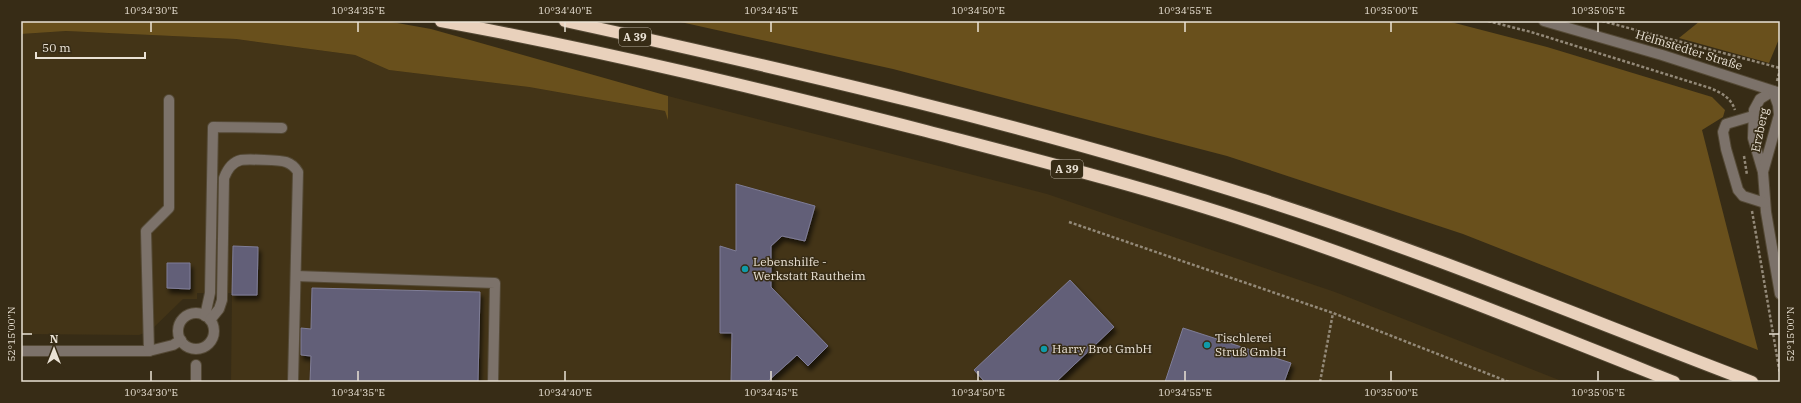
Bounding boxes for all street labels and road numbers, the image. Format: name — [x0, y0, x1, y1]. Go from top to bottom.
street label: Helmstedter Straße — [1634, 26, 1744, 73]
road number: A 39 — [619, 28, 651, 46]
street label: Erzberg — [1748, 106, 1772, 153]
road number: A 39 — [1051, 160, 1083, 178]

